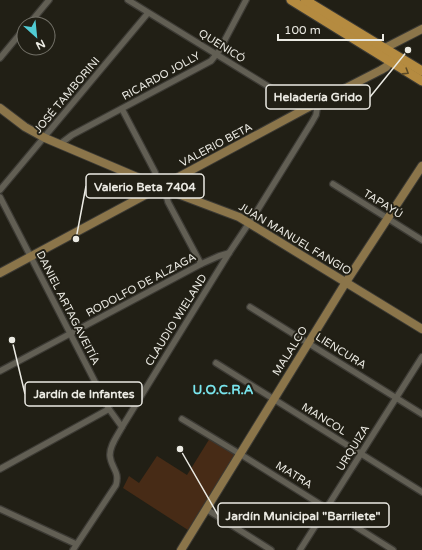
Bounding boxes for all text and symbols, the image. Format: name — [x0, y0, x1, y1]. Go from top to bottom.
north arrow — [16, 16, 56, 56]
scale bar — [278, 16, 383, 42]
text: 100 m — [284, 23, 321, 37]
street label: QUENICÓ — [196, 26, 248, 65]
text: N — [33, 37, 47, 52]
street label: RICARDO JOLLY — [120, 49, 202, 103]
street label: JOSÉ TAMBORINI — [31, 54, 103, 136]
one-way arrow — [402, 67, 409, 74]
callout: Heladería Grido — [266, 85, 370, 109]
text: Heladería Grido — [274, 90, 362, 104]
street label: VALERIO BETA — [177, 120, 255, 170]
callout: Valerio Beta 7404 — [86, 174, 204, 198]
text: Valerio Beta 7404 — [94, 180, 196, 194]
street label: TAPAYÚ — [361, 186, 406, 221]
street label: JUAN MANUEL FANGIO — [236, 200, 354, 278]
street label: DANIEL ARTAGAVEITÍA — [34, 248, 103, 367]
street label: RODOLFO DE ALZAGA — [84, 250, 198, 320]
street label: CLAUDIO WIELAND — [142, 272, 210, 368]
street label: MALALCO — [270, 324, 310, 378]
street label: LIENCURA — [313, 330, 369, 372]
callout: Jardín de Infantes — [25, 382, 142, 406]
district label: U.O.C.R.A — [193, 382, 254, 398]
text: Jardín de Infantes — [32, 387, 135, 401]
street label: MANCOL — [299, 400, 349, 438]
street label: URQUIZA — [334, 423, 372, 473]
street label: MATRA — [273, 459, 315, 491]
callout: Jardín Municipal "Barrilete" — [218, 503, 389, 527]
text: Jardín Municipal "Barrilete" — [225, 509, 380, 524]

